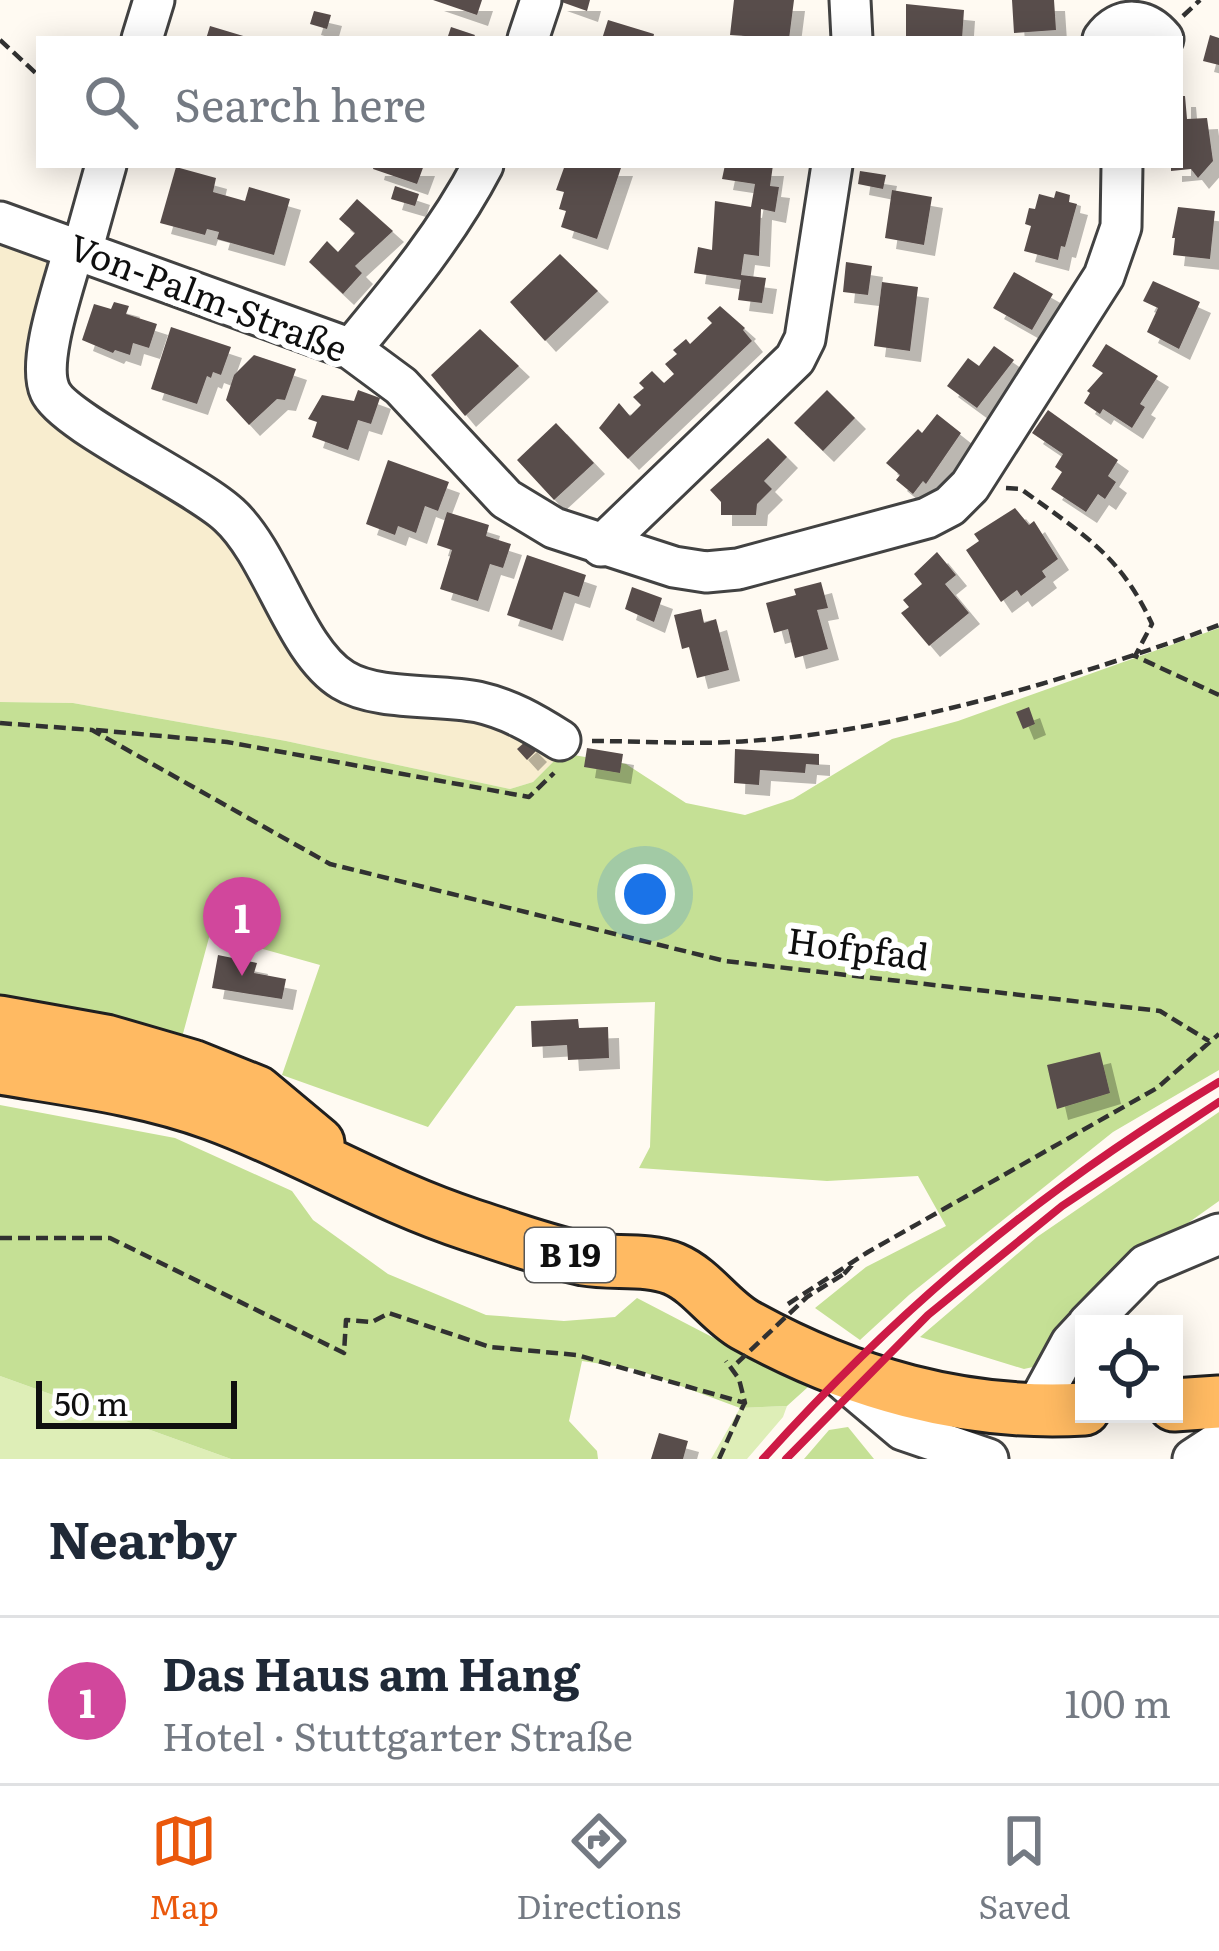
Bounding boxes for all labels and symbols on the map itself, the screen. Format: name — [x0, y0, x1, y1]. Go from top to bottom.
street label: Von-Palm-Straße — [62, 218, 356, 373]
your location — [615, 864, 675, 924]
pin: 1 — [203, 877, 281, 976]
street label: Hofpfad — [785, 912, 932, 981]
road number: B 19 — [525, 1228, 615, 1282]
scale bar — [36, 1375, 237, 1428]

